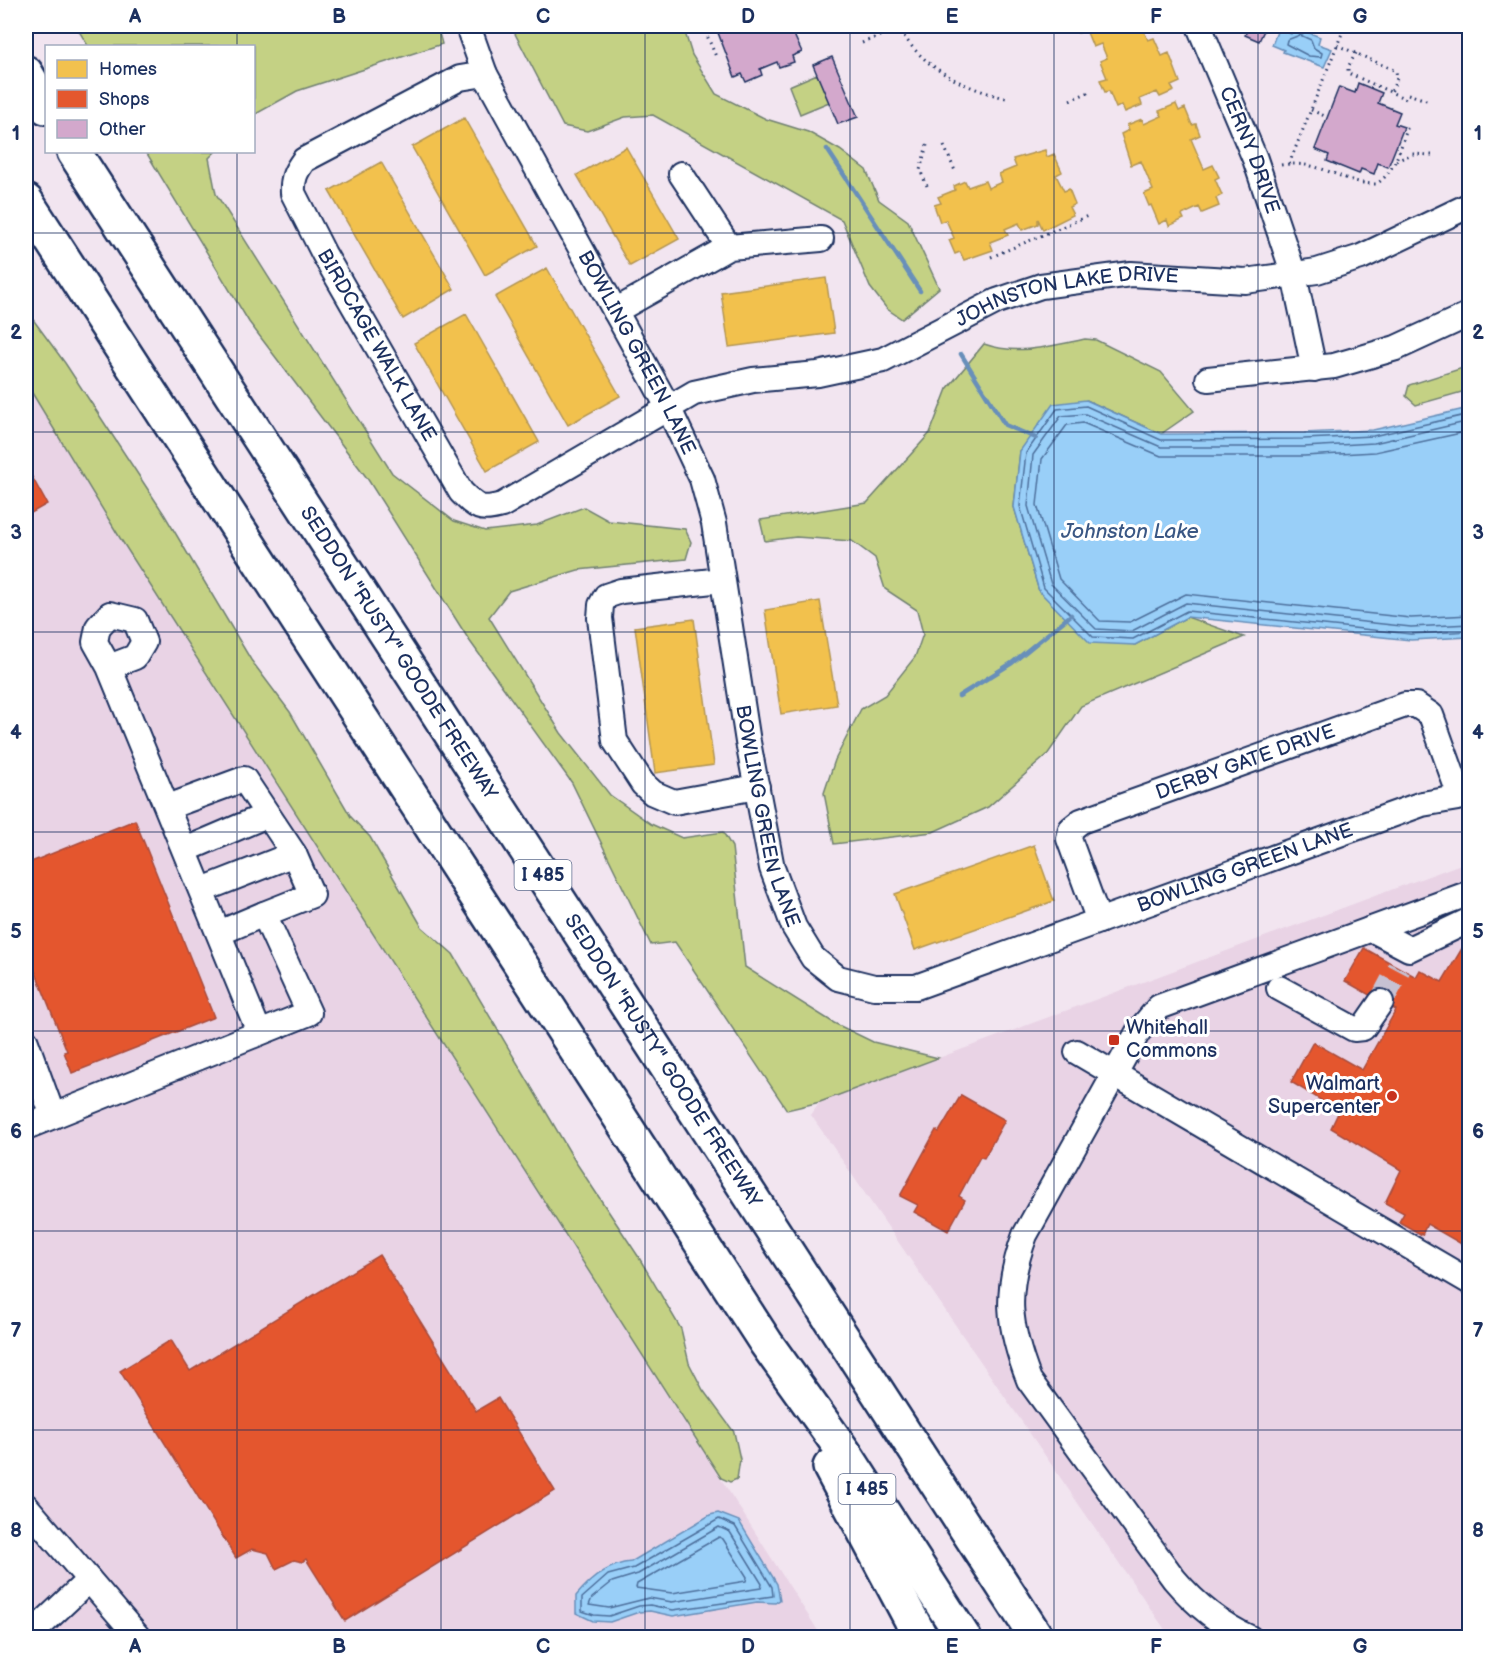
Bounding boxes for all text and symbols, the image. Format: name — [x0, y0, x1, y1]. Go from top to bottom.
text: A — [128, 5, 142, 29]
text: B — [332, 5, 346, 29]
text: C — [536, 5, 550, 29]
text: D — [741, 5, 755, 29]
text: E — [946, 5, 959, 29]
text: F — [1150, 5, 1162, 29]
text: G — [1353, 5, 1368, 29]
legend — [45, 45, 255, 153]
text: Homes — [99, 59, 157, 80]
street label: CERNY DRIVE — [1214, 83, 1285, 217]
text: Shops — [99, 89, 150, 110]
text: Other — [99, 119, 146, 140]
text: 1 — [12, 122, 20, 146]
text: 1 — [1474, 122, 1482, 146]
street label: BIRDCAGE WALK LANE — [312, 245, 441, 446]
street label: BOWLING GREEN LANE — [572, 247, 701, 459]
street label: JOHNSTON LAKE DRIVE — [952, 262, 1179, 332]
text: 2 — [10, 321, 22, 345]
text: 2 — [1472, 321, 1484, 345]
street label: SEDDON "RUSTY" GOODE FREEWAY — [295, 502, 503, 804]
water label: Johnston Lake — [1060, 519, 1199, 544]
text: 3 — [10, 521, 22, 545]
text: 3 — [1472, 521, 1484, 545]
street label: BOWLING GREEN LANE — [730, 703, 805, 930]
street label: DERBY GATE DRIVE — [1152, 719, 1338, 805]
text: 4 — [10, 721, 22, 745]
text: 4 — [1472, 721, 1484, 745]
street label: BOWLING GREEN LANE — [1134, 818, 1356, 918]
road number: I 485 — [514, 860, 572, 890]
street label: SEDDON "RUSTY" GOODE FREEWAY — [559, 910, 767, 1212]
text: 5 — [10, 920, 22, 944]
text: 5 — [1472, 920, 1484, 944]
place label: Whitehall Commons — [1126, 1016, 1217, 1063]
marker: Whitehall Commons — [1107, 1033, 1121, 1047]
place label: Walmart Supercenter — [1268, 1072, 1381, 1119]
marker: Walmart Supercenter — [1385, 1089, 1399, 1103]
text: 6 — [10, 1120, 22, 1144]
text: 6 — [1472, 1120, 1484, 1144]
text: 7 — [10, 1319, 22, 1343]
text: 7 — [1472, 1319, 1484, 1343]
road number: I 485 — [838, 1474, 896, 1504]
text: 8 — [10, 1519, 22, 1543]
text: 8 — [1472, 1519, 1484, 1543]
text: A — [128, 1635, 142, 1659]
text: B — [332, 1635, 346, 1659]
text: C — [536, 1635, 550, 1659]
text: D — [741, 1635, 755, 1659]
text: E — [946, 1635, 959, 1659]
text: F — [1150, 1635, 1162, 1659]
text: G — [1353, 1635, 1368, 1659]

